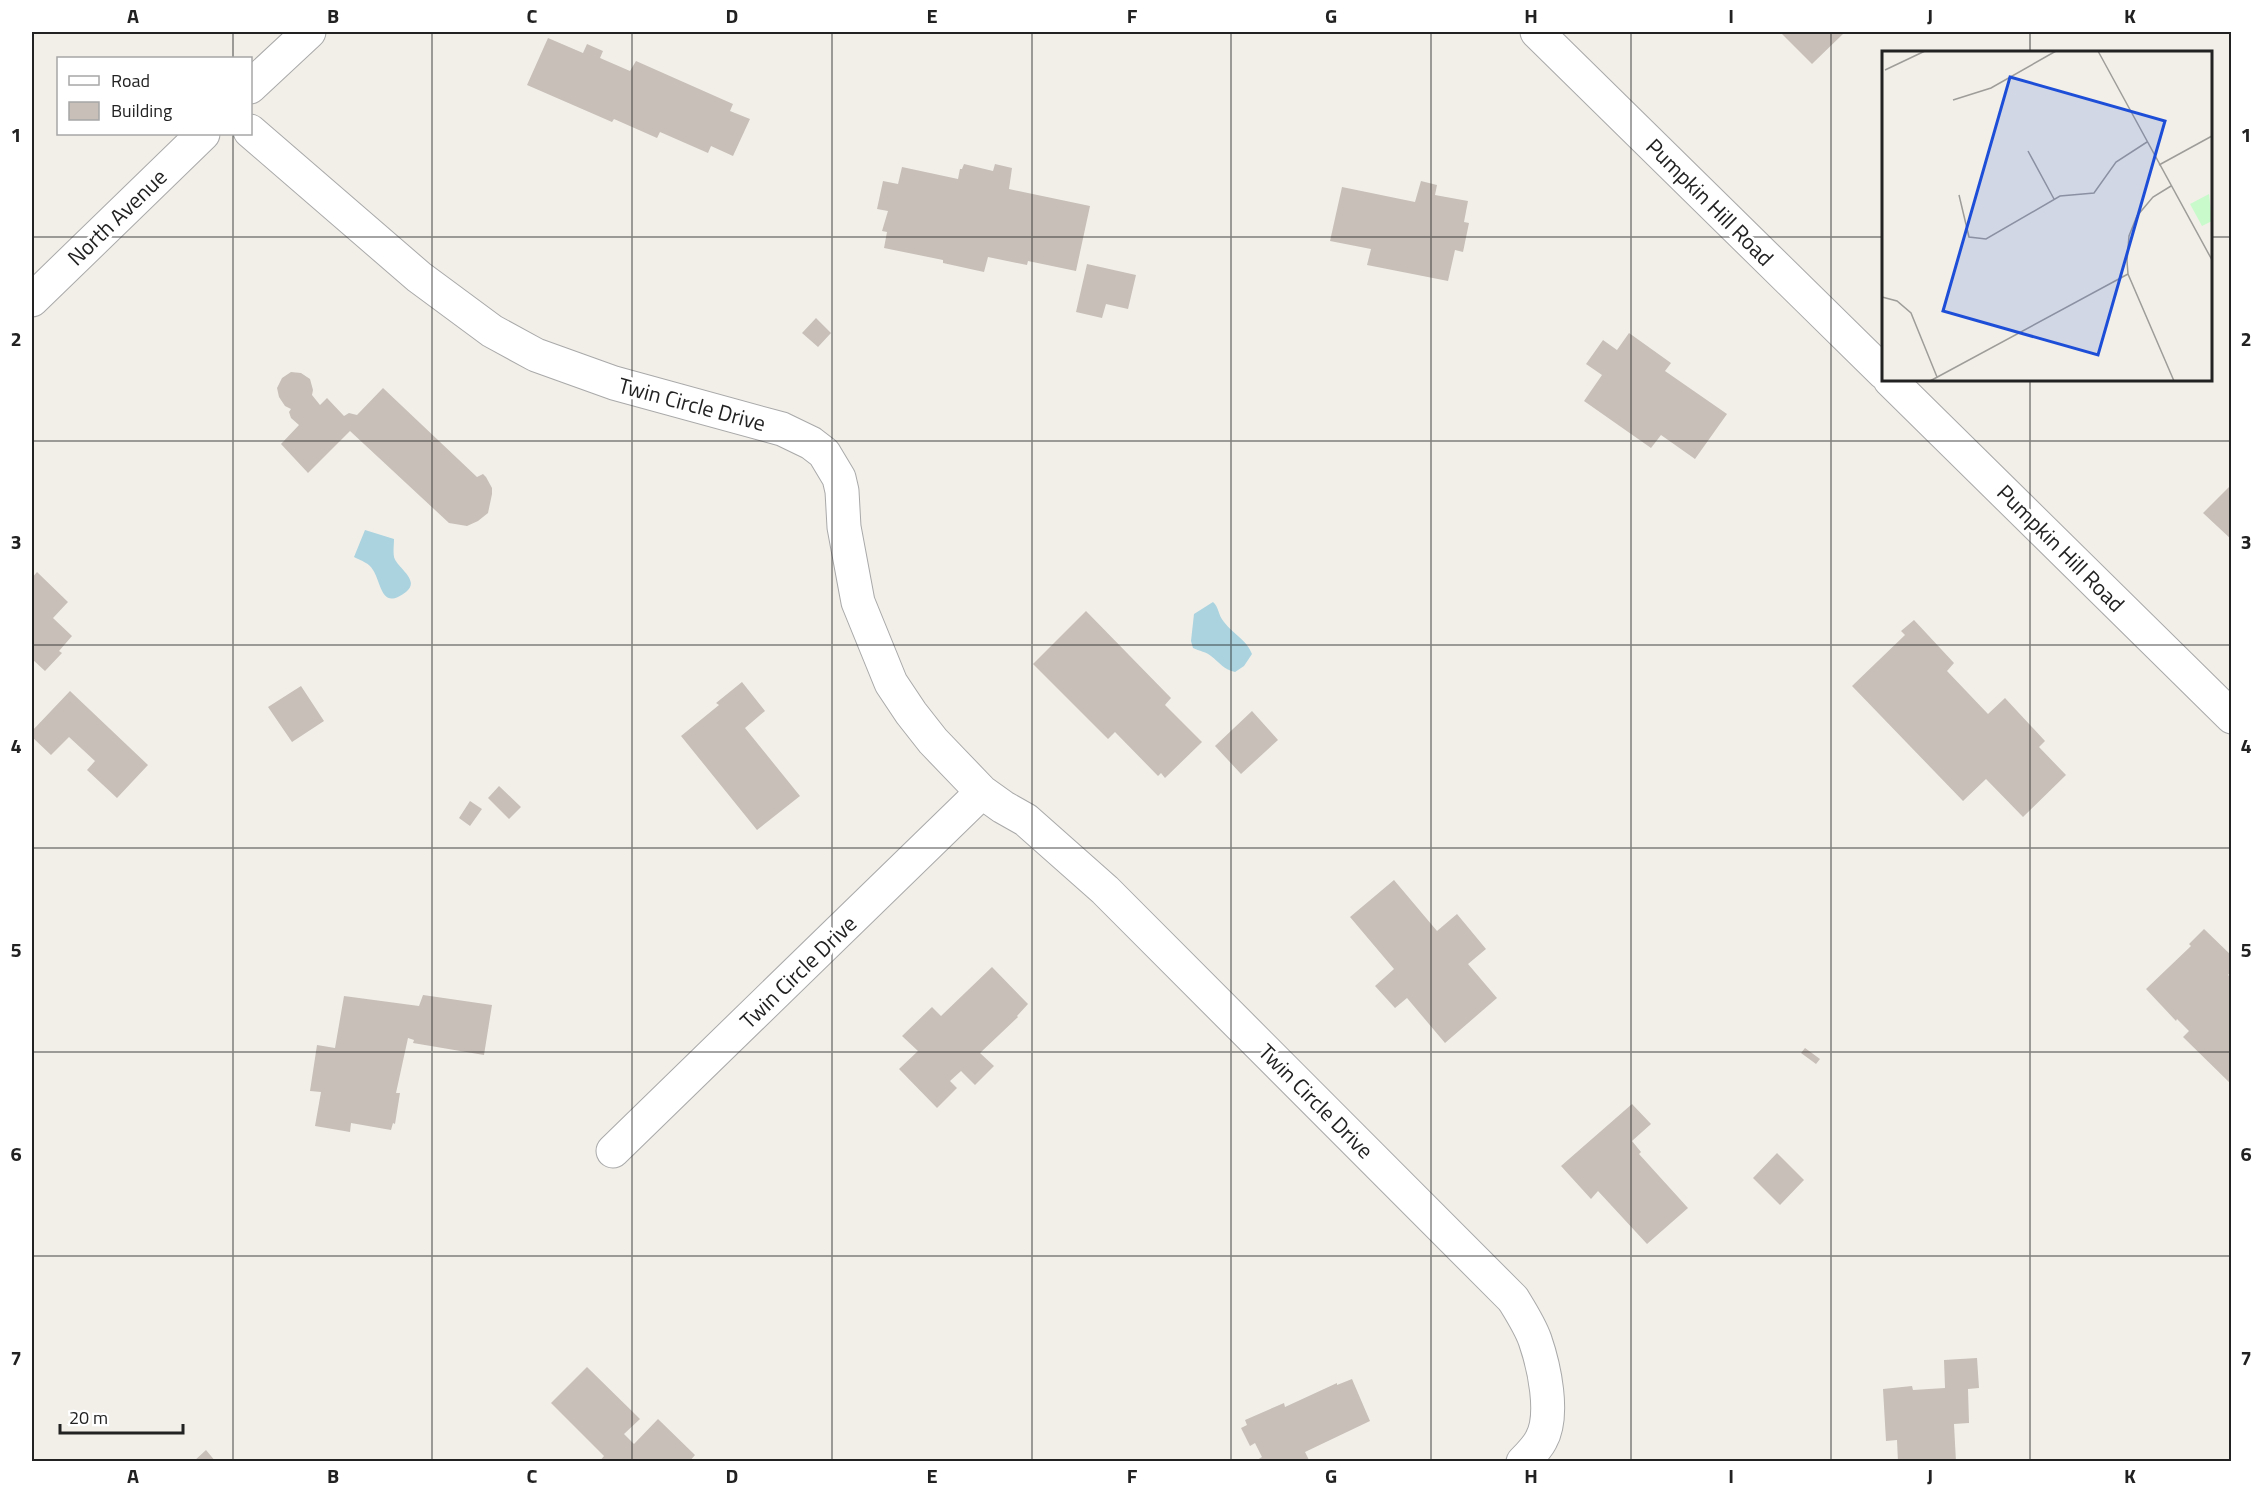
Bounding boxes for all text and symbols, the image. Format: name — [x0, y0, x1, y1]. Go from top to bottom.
text: A — [127, 0, 139, 31]
text: B — [327, 0, 339, 31]
text: C — [527, 0, 538, 31]
text: D — [726, 0, 738, 31]
text: E — [926, 0, 938, 31]
text: F — [1127, 0, 1138, 31]
text: G — [1325, 0, 1337, 31]
text: H — [1524, 0, 1538, 31]
text: I — [1728, 0, 1734, 31]
text: J — [1927, 0, 1933, 31]
text: K — [2124, 0, 2136, 31]
inset map — [1882, 51, 2212, 381]
legend — [57, 57, 252, 135]
text: Road — [111, 67, 150, 94]
text: Building — [111, 97, 172, 124]
text: 1 — [10, 119, 22, 150]
text: 1 — [2240, 119, 2252, 150]
street label: Pumpkin Hill Road — [1638, 130, 1782, 274]
street label: North Avenue — [59, 161, 175, 273]
text: 2 — [10, 323, 22, 354]
text: 2 — [2240, 323, 2252, 354]
street label: Twin Circle Drive — [615, 368, 769, 440]
street label: Pumpkin Hill Road — [1989, 476, 2133, 620]
text: 3 — [10, 526, 22, 557]
text: 3 — [2240, 526, 2252, 557]
text: 4 — [10, 730, 22, 761]
text: 4 — [2240, 730, 2252, 761]
street label: Twin Circle Drive — [732, 907, 864, 1037]
text: 5 — [10, 934, 22, 965]
text: 5 — [2240, 934, 2252, 965]
street label: Twin Circle Drive — [1251, 1036, 1381, 1166]
text: 6 — [10, 1138, 22, 1169]
text: 6 — [2240, 1138, 2252, 1169]
text: 7 — [10, 1342, 22, 1373]
text: 7 — [2240, 1342, 2252, 1373]
scale bar — [60, 1397, 183, 1435]
text: 20 m — [69, 1404, 108, 1431]
text: A — [127, 1460, 139, 1491]
text: B — [327, 1460, 339, 1491]
text: C — [527, 1460, 538, 1491]
text: D — [726, 1460, 738, 1491]
text: E — [926, 1460, 938, 1491]
text: F — [1127, 1460, 1138, 1491]
text: G — [1325, 1460, 1337, 1491]
text: H — [1524, 1460, 1538, 1491]
text: I — [1728, 1460, 1734, 1491]
text: J — [1927, 1460, 1933, 1491]
text: K — [2124, 1460, 2136, 1491]

